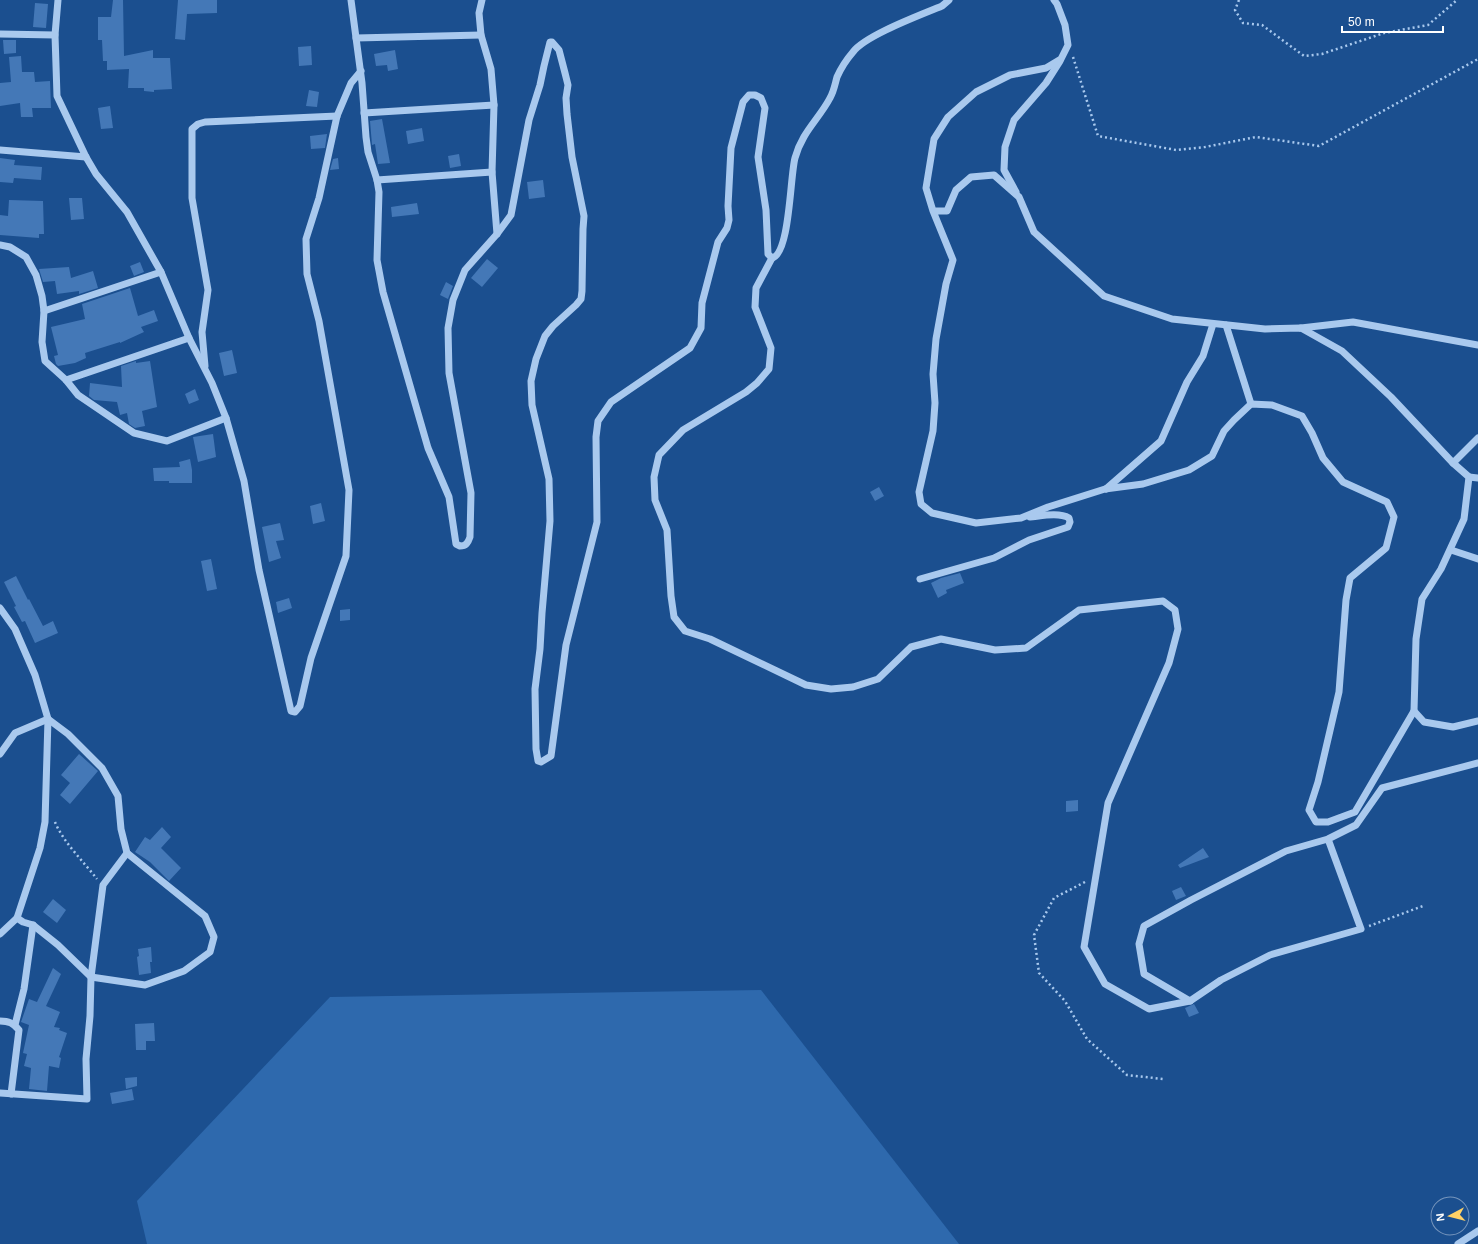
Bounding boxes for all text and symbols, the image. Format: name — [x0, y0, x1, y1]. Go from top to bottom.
scale bar — [1342, 8, 1443, 34]
text: 50 m — [1348, 15, 1375, 29]
north arrow — [1430, 1196, 1470, 1236]
text: N — [1434, 1212, 1447, 1222]

